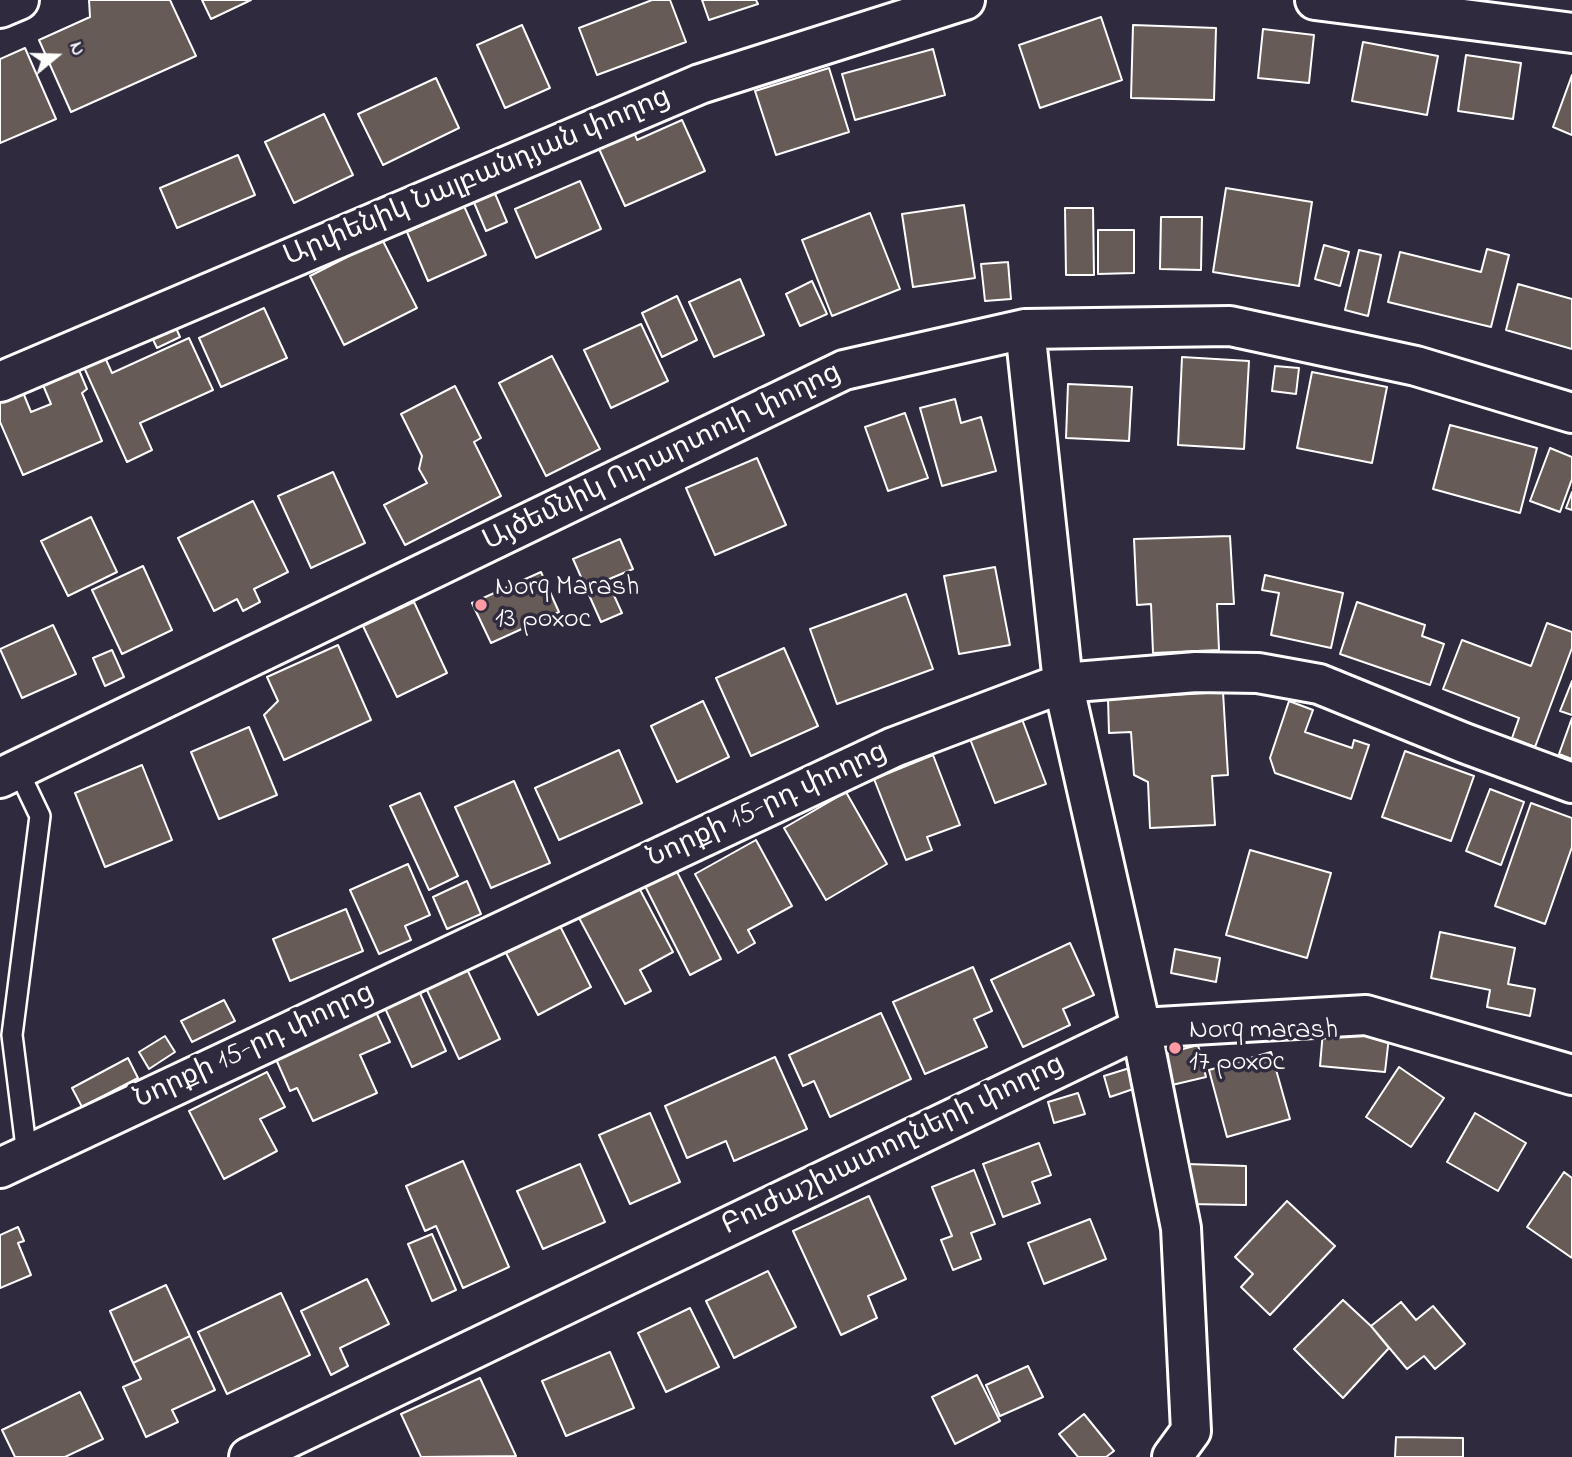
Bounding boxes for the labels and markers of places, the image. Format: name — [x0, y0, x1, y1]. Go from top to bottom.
place label: Norq Marash 13 poxoc — [495, 572, 639, 638]
marker: Norq Marash 13 poxoc — [473, 597, 489, 613]
place label: Norq marash 17 poxoc — [1189, 1015, 1338, 1081]
marker: Norq marash 17 poxoc — [1167, 1040, 1183, 1056]

